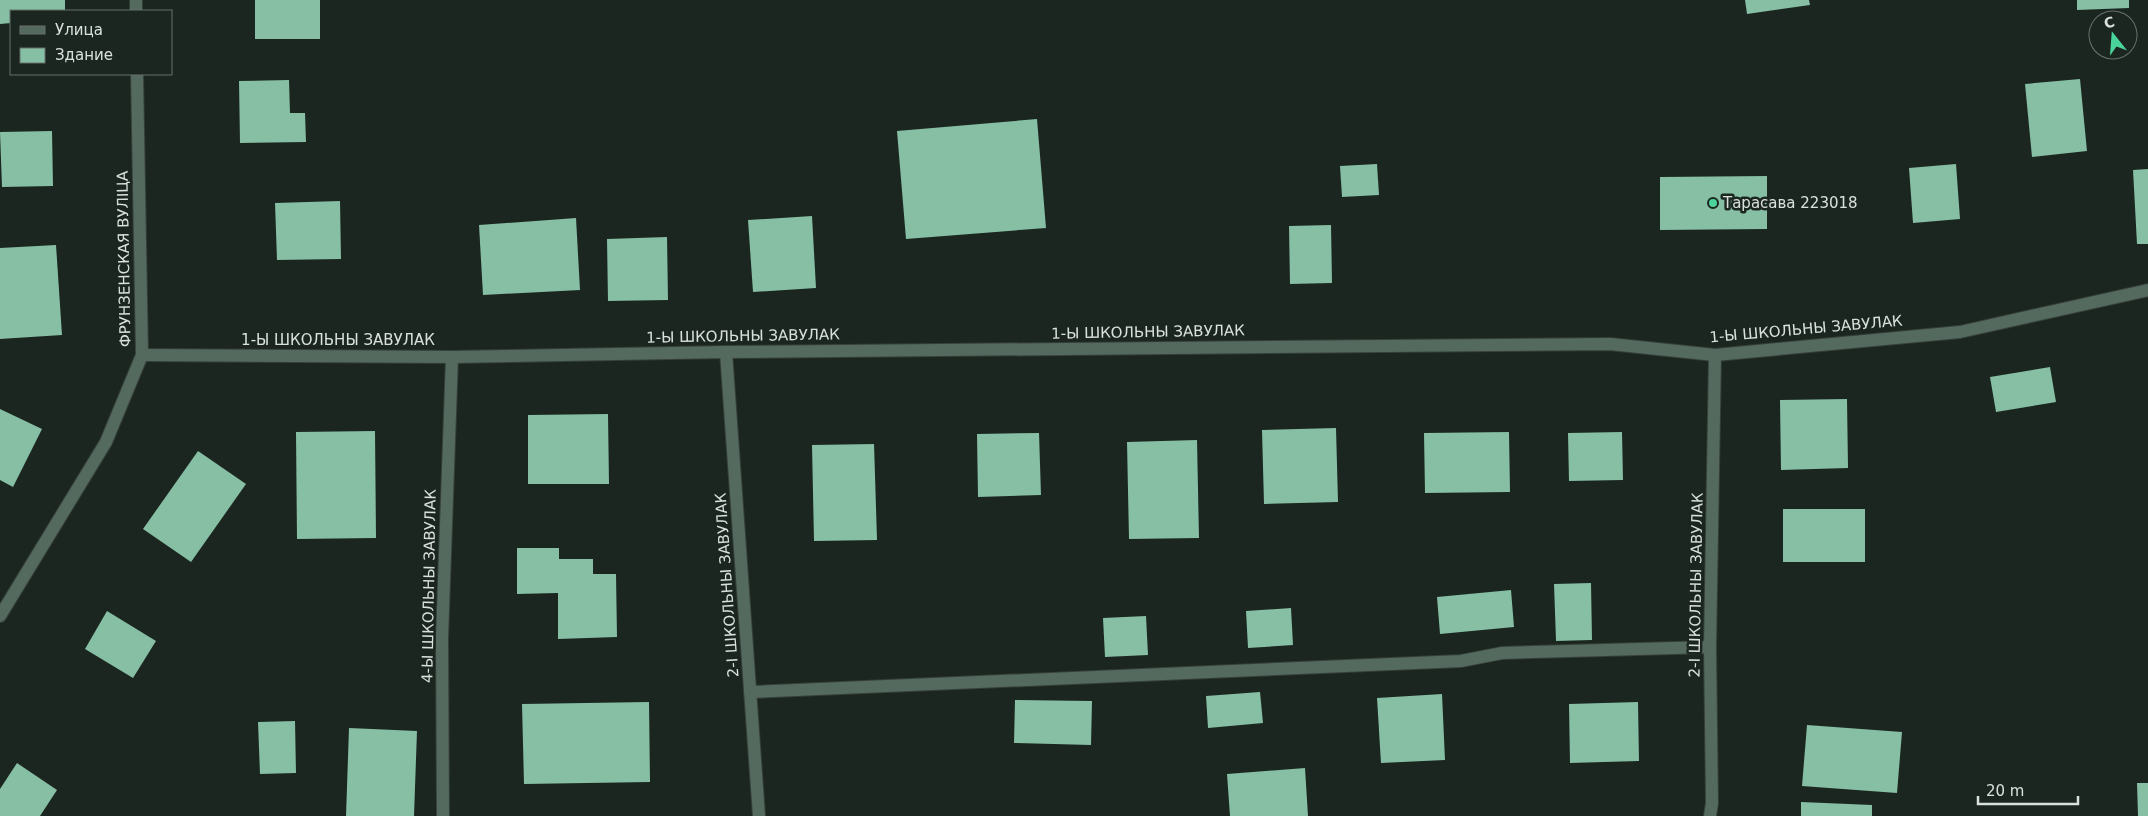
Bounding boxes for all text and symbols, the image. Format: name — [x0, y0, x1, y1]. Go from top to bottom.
legend — [10, 10, 172, 75]
north arrow — [2088, 10, 2138, 60]
text: С — [2102, 13, 2116, 32]
text: Улица — [55, 21, 103, 39]
text: Здание — [55, 46, 113, 64]
street label: ФРУНЗЕНСКАЯ ВУЛІЦА — [113, 170, 135, 347]
place label: Тарасава 223018 — [1722, 194, 1858, 212]
marker: Тарасава 223018 — [1707, 197, 1719, 209]
street label: 1-Ы ШКОЛЬНЫ ЗАВУЛАК — [1709, 312, 1904, 346]
street label: 1-Ы ШКОЛЬНЫ ЗАВУЛАК — [1051, 321, 1245, 343]
street label: 1-Ы ШКОЛЬНЫ ЗАВУЛАК — [646, 325, 840, 347]
street label: 1-Ы ШКОЛЬНЫ ЗАВУЛАК — [241, 331, 435, 349]
street label: 4-Ы ШКОЛЬНЫ ЗАВУЛАК — [418, 489, 440, 683]
street label: 2-І ШКОЛЬНЫ ЗАВУЛАК — [712, 492, 742, 678]
street label: 2-І ШКОЛЬНЫ ЗАВУЛАК — [1685, 492, 1707, 678]
scale bar — [1978, 774, 2078, 806]
text: 20 m — [1986, 782, 2024, 800]

